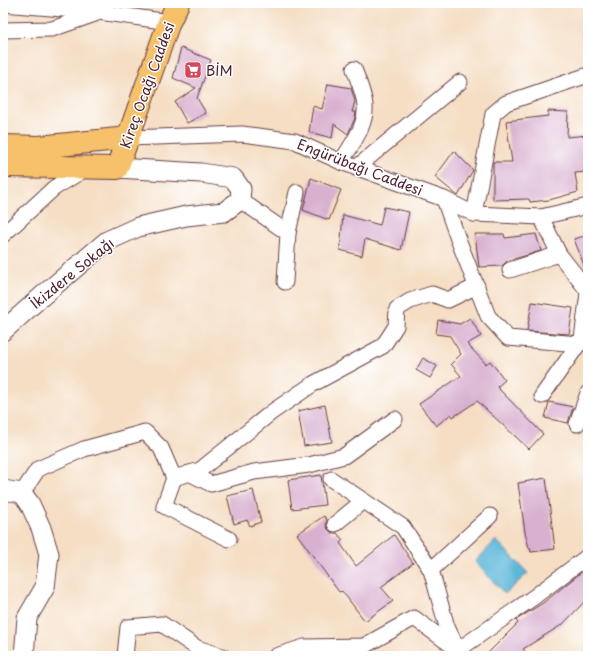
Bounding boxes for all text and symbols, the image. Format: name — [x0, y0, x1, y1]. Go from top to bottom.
street label: Kireç Ocağı Caddesi — [114, 19, 180, 151]
supermarket icon: BİM — [183, 60, 203, 80]
place label: BİM — [206, 60, 233, 81]
street label: Engürübağı Caddesi — [294, 133, 426, 201]
street label: İkizdere Sokağı — [26, 233, 118, 313]

